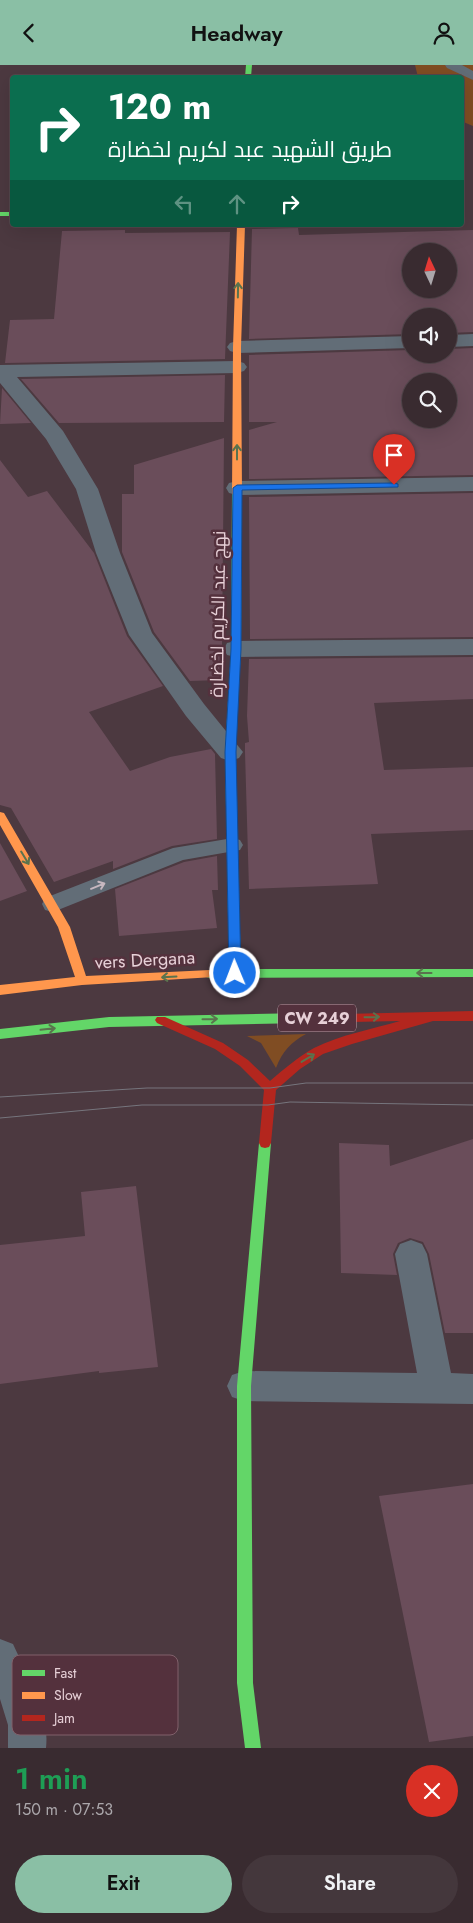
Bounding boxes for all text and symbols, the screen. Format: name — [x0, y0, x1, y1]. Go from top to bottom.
text: Headway — [190, 17, 283, 49]
icon: back — [15, 19, 43, 47]
icon: person — [430, 19, 458, 47]
text: 120 m — [108, 82, 211, 132]
icon: right — [25, 95, 90, 160]
text: طريق الشهيد عبد لكريم لخضارة — [108, 133, 392, 165]
icon: left — [170, 190, 198, 218]
icon: ahead — [223, 190, 251, 218]
icon: right — [276, 190, 304, 218]
north arrow — [402, 243, 458, 297]
map controls — [402, 243, 457, 428]
one-way arrow — [234, 282, 243, 298]
button: sound — [402, 308, 457, 363]
button: search — [402, 373, 457, 428]
pin — [373, 434, 415, 485]
icon: arrive — [380, 441, 408, 469]
one-way arrow — [232, 445, 242, 461]
street label: نهج عبد الكريم لخضارة — [204, 530, 232, 698]
one-way arrow — [20, 850, 30, 864]
one-way arrow — [90, 881, 105, 890]
street label: vers Dergana — [94, 944, 196, 976]
position arrow — [208, 946, 260, 998]
one-way arrow — [417, 968, 433, 978]
one-way arrow — [161, 972, 177, 981]
road number: CW 249 — [278, 1005, 356, 1031]
one-way arrow — [364, 1012, 380, 1022]
one-way arrow — [202, 1014, 218, 1024]
one-way arrow — [40, 1024, 56, 1034]
one-way arrow — [300, 1052, 314, 1062]
legend — [12, 1655, 178, 1735]
text: Fast — [54, 1663, 77, 1683]
text: Slow — [54, 1685, 82, 1705]
text: Jam — [52, 1708, 75, 1728]
text: 1 min — [15, 1757, 88, 1800]
button: close — [406, 1765, 458, 1817]
text: 150 m · 07:53 — [15, 1798, 113, 1821]
button: Exit — [15, 1855, 232, 1913]
button: Share — [242, 1855, 458, 1913]

